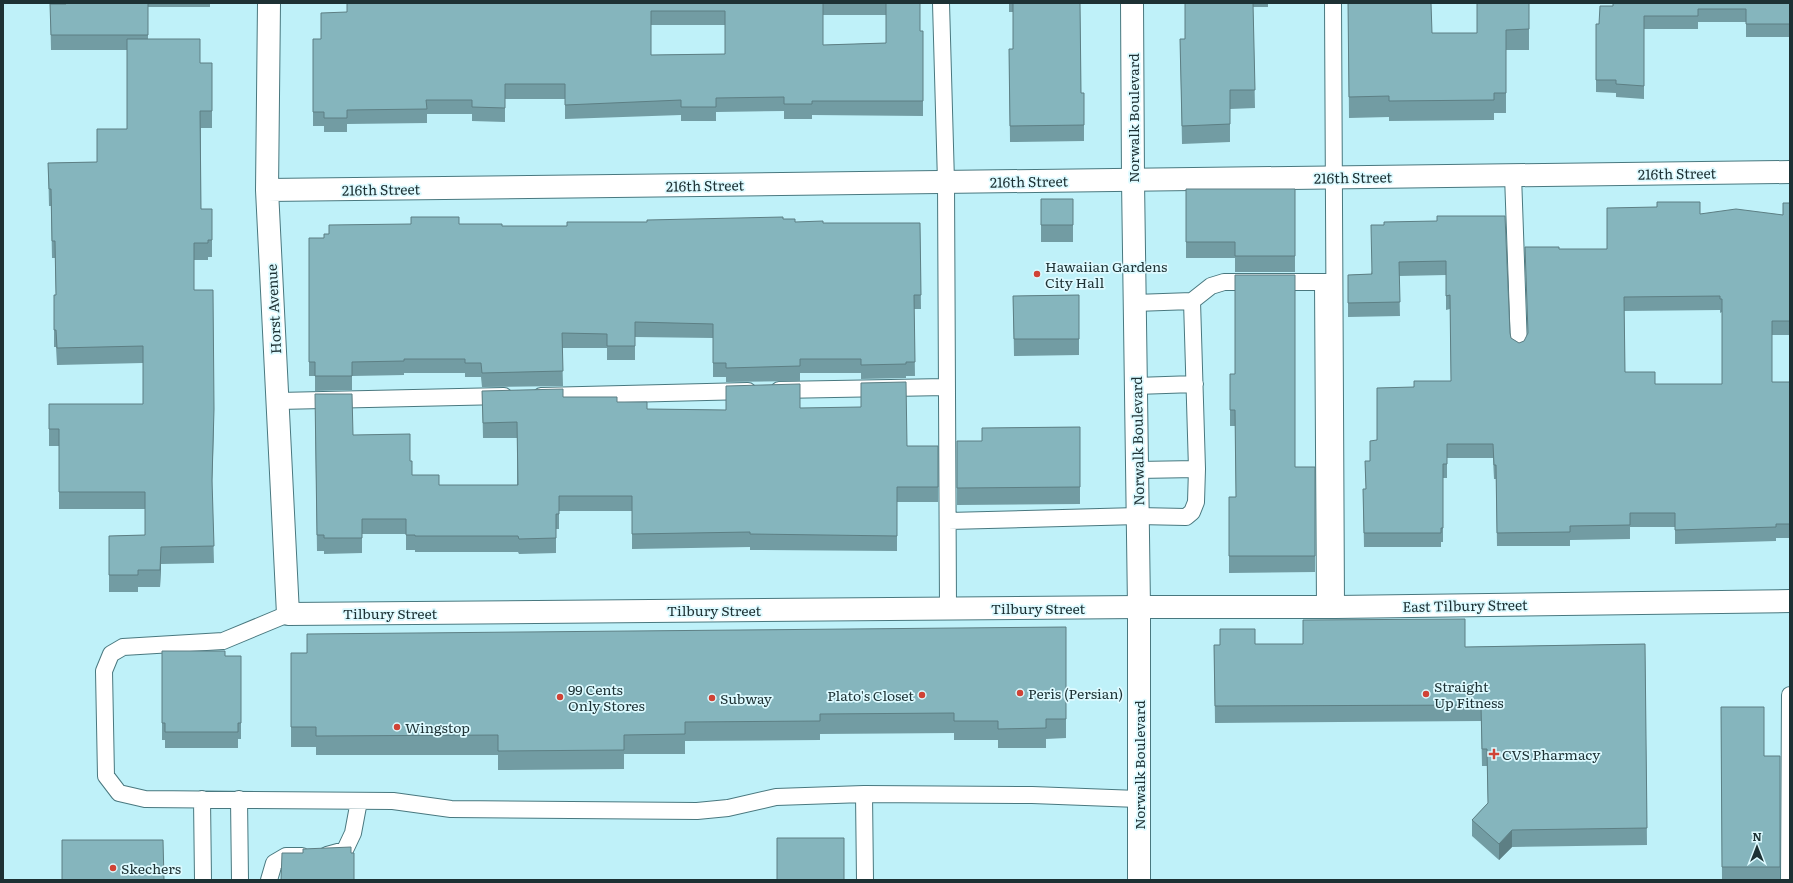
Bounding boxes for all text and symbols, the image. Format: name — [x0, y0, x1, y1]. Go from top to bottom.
street label: Norwalk Boulevard — [1123, 53, 1143, 183]
street label: 216th Street — [1638, 162, 1717, 184]
street label: 216th Street — [1314, 166, 1393, 188]
street label: 216th Street — [990, 170, 1069, 192]
street label: 216th Street — [666, 174, 745, 196]
street label: 216th Street — [342, 178, 421, 200]
place label: Hawaiian Gardens City Hall — [1045, 256, 1167, 292]
street label: Horst Avenue — [261, 263, 285, 355]
marker: Hawaiian Gardens City Hall — [1032, 269, 1042, 279]
street label: Norwalk Boulevard — [1126, 376, 1148, 506]
street label: East Tilbury Street — [1402, 594, 1528, 616]
street label: Tilbury Street — [991, 598, 1086, 618]
street label: Tilbury Street — [667, 600, 762, 620]
street label: Tilbury Street — [343, 603, 438, 623]
place label: Straight Up Fitness — [1434, 676, 1504, 712]
place label: 99 Cents Only Stores — [568, 679, 645, 715]
place label: Peris (Persian) — [1028, 683, 1123, 703]
place label: Plato's Closet — [827, 685, 914, 705]
place label: Subway — [720, 688, 773, 708]
marker: Peris (Persian) — [1015, 688, 1025, 698]
marker: Straight Up Fitness — [1421, 689, 1431, 699]
marker: Plato's Closet — [917, 690, 927, 700]
marker: 99 Cents Only Stores — [555, 692, 565, 702]
marker: Subway — [707, 693, 717, 703]
street label: Norwalk Boulevard — [1129, 700, 1149, 830]
place label: Wingstop — [405, 717, 470, 737]
marker: Wingstop — [392, 722, 402, 732]
place label: CVS Pharmacy — [1502, 744, 1601, 764]
marker: CVS Pharmacy — [1489, 749, 1499, 759]
north arrow — [1737, 827, 1777, 867]
text: N — [1752, 828, 1762, 844]
place label: Skechers — [121, 858, 181, 878]
marker: Skechers — [108, 863, 118, 873]

